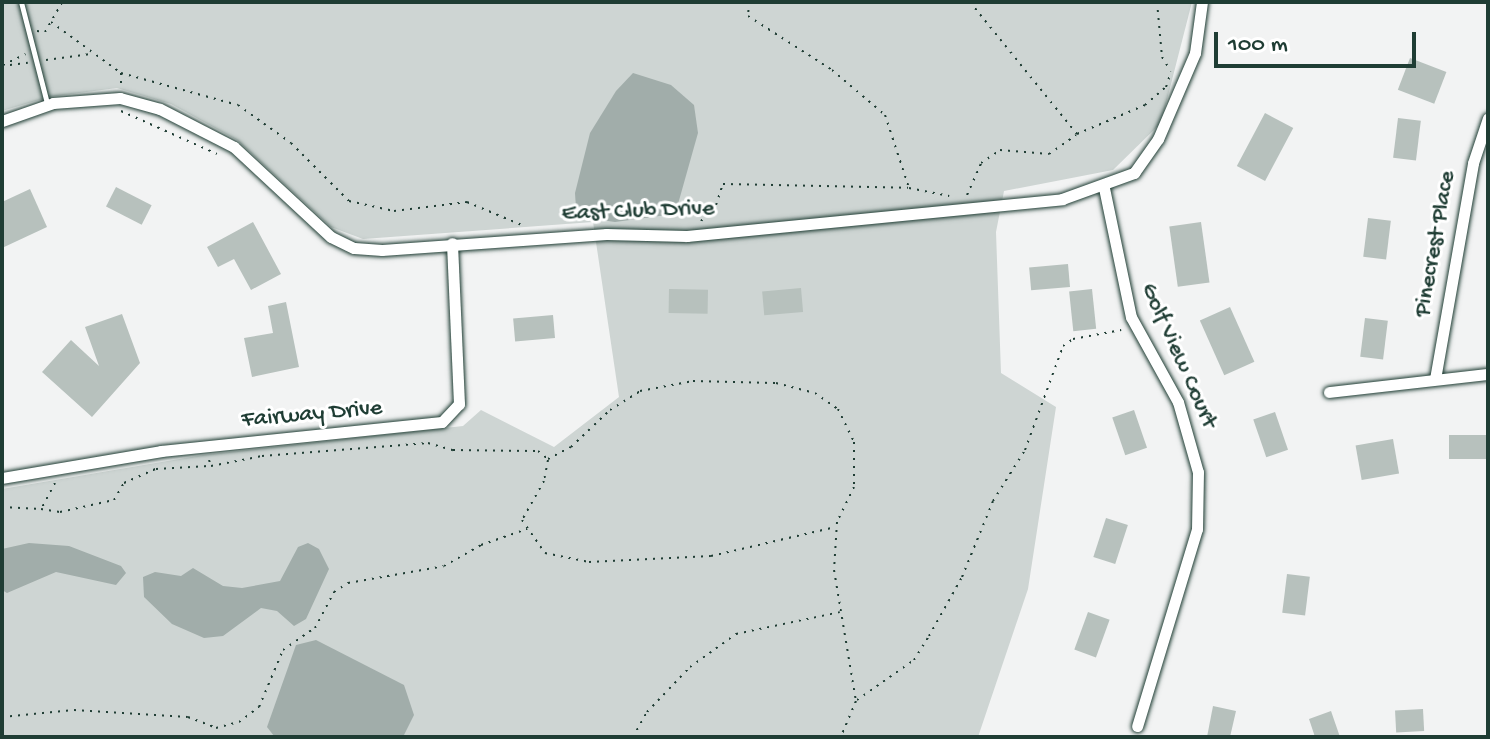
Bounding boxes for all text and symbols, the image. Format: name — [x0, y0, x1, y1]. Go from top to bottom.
scale bar — [1218, 16, 1420, 66]
text: 100 m — [1228, 31, 1288, 60]
street label: Pinecrest Place — [1409, 169, 1463, 319]
street label: East Club Drive — [561, 195, 715, 229]
street label: Golf View Court — [1133, 279, 1223, 433]
street label: Fairway Drive — [240, 395, 384, 435]

